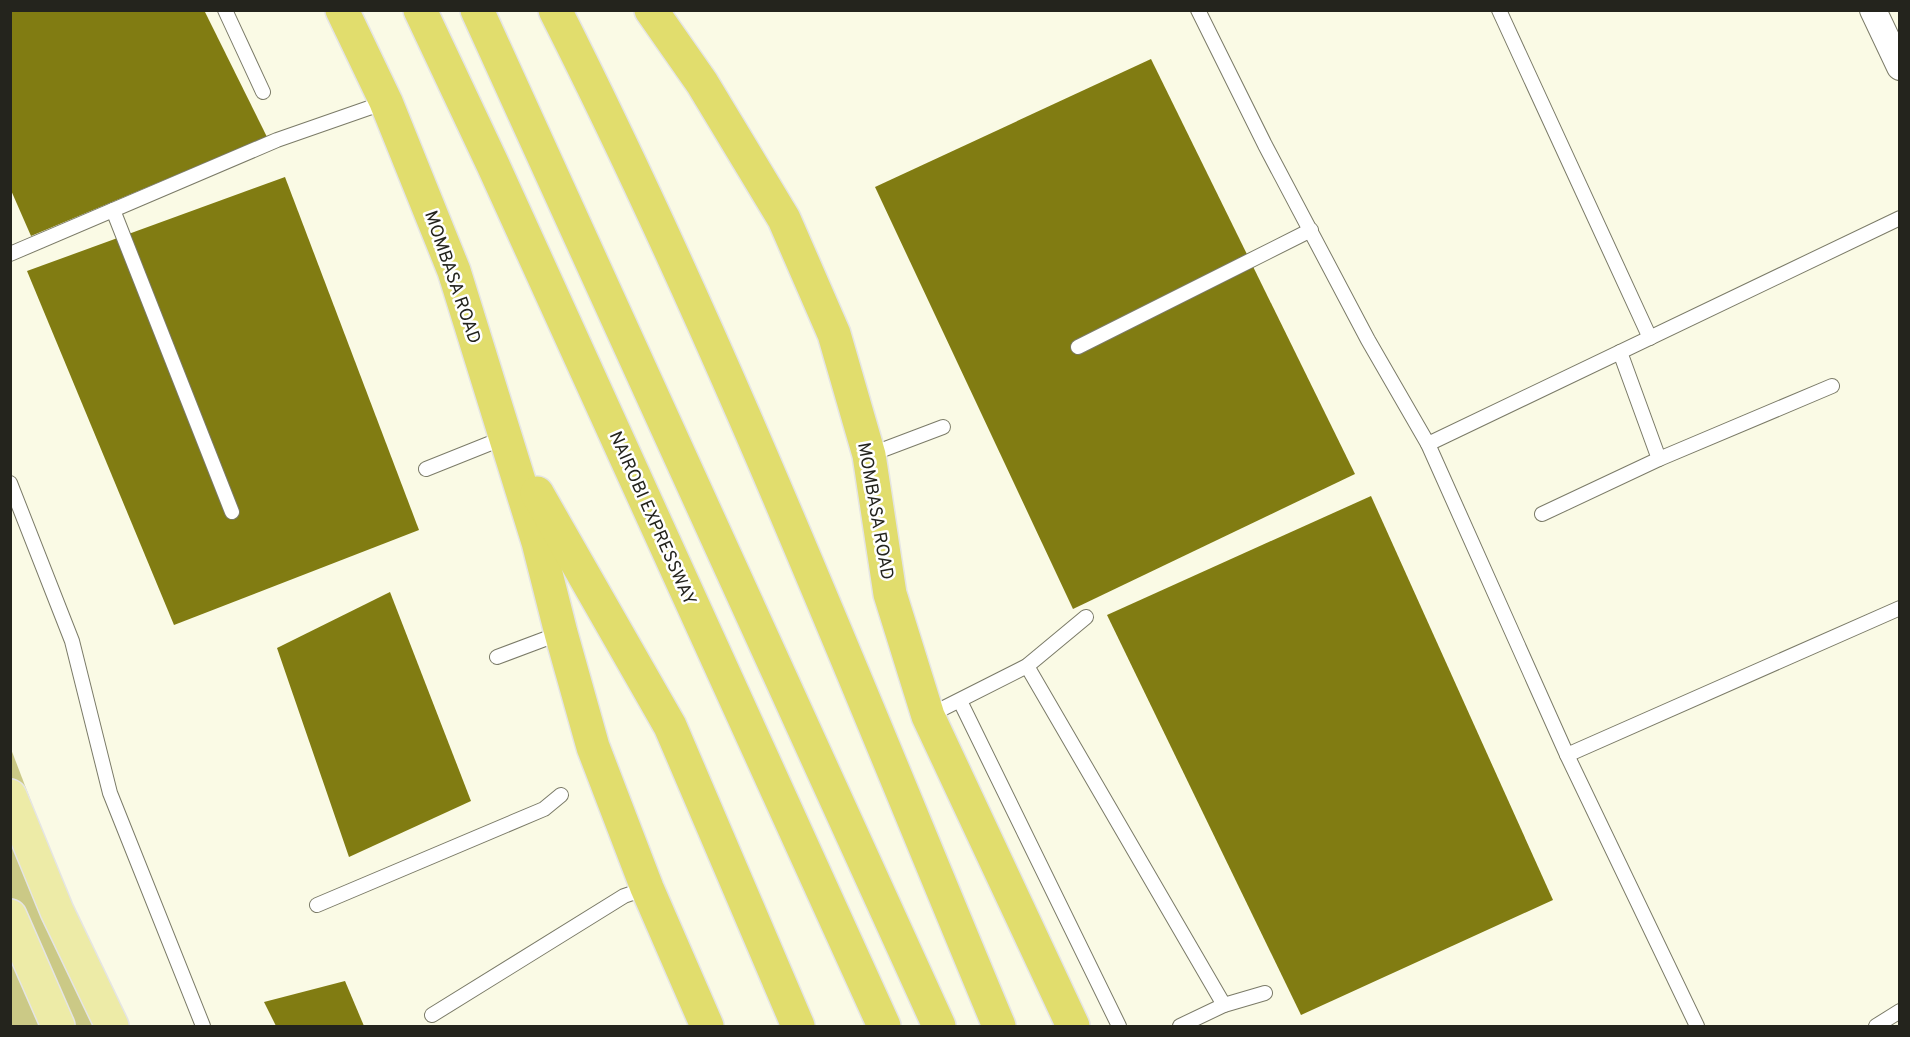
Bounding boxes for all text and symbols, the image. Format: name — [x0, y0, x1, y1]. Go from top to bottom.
street label: MOMBASA ROAD — [418, 208, 485, 347]
street label: NAIROBI EXPRESSWAY — [603, 428, 700, 609]
street label: MOMBASA ROAD — [851, 441, 898, 582]

